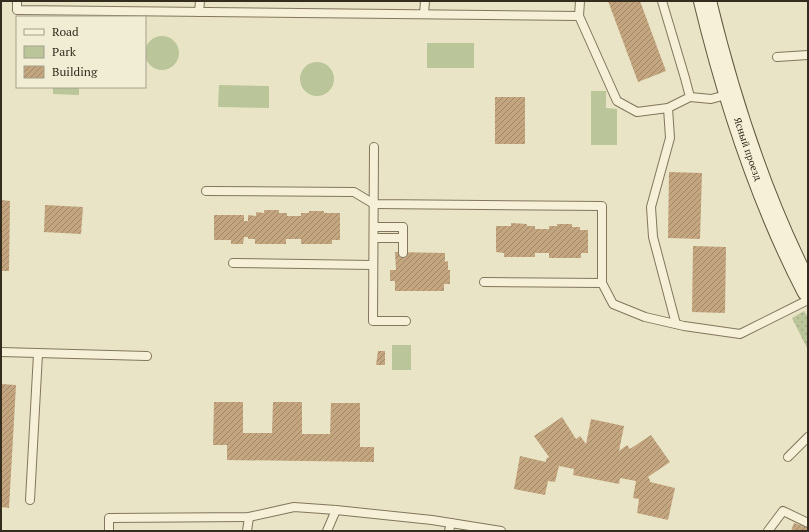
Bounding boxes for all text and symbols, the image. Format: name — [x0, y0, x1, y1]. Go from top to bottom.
legend — [16, 16, 146, 88]
text: Road — [52, 24, 79, 39]
text: Park — [52, 44, 77, 59]
text: Building — [52, 64, 98, 79]
street label: Ясный проезд — [731, 116, 765, 183]

